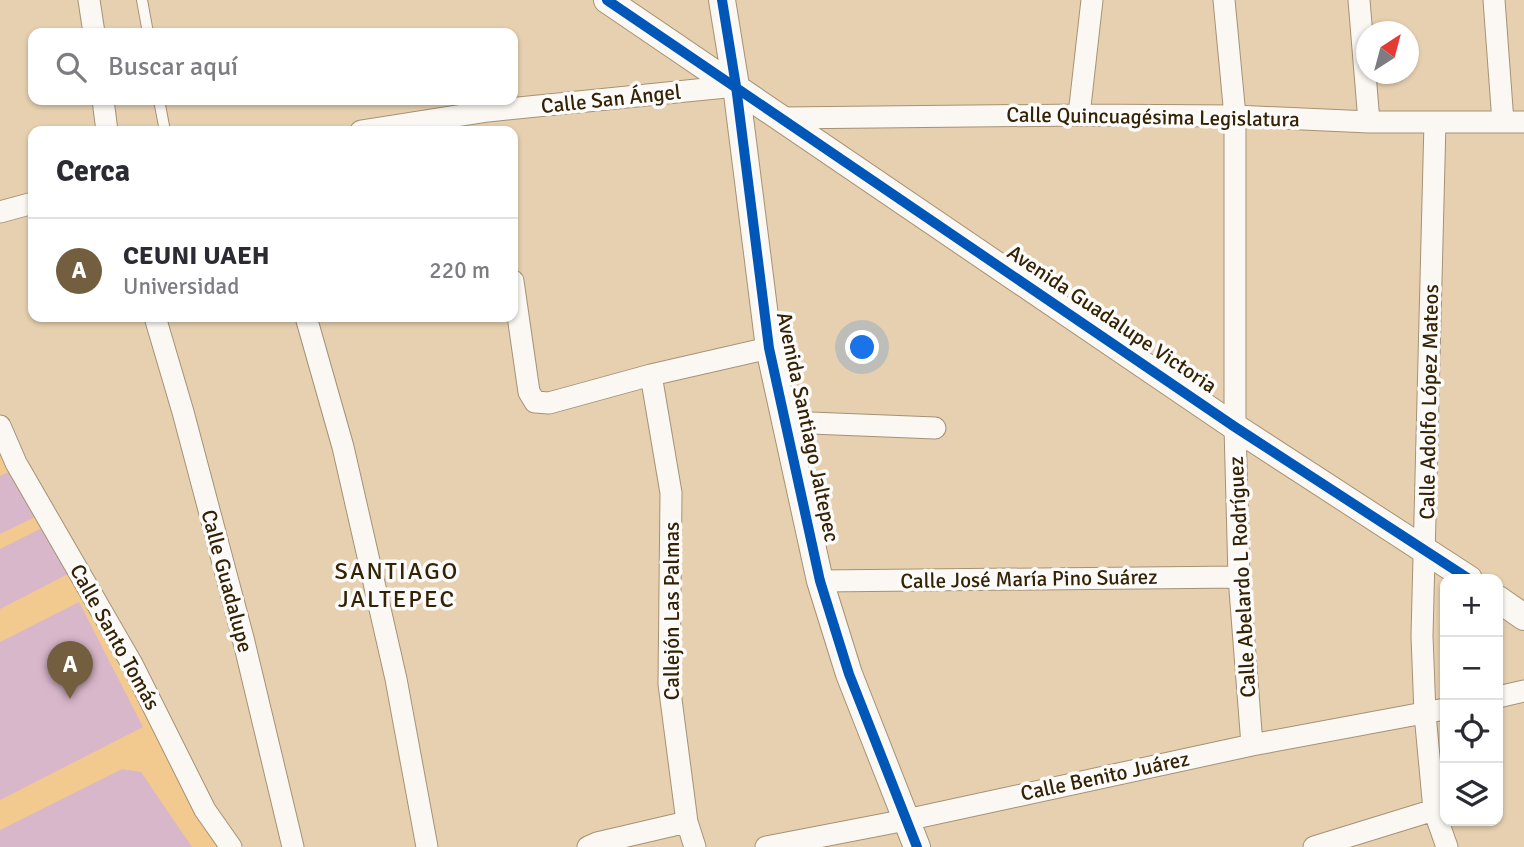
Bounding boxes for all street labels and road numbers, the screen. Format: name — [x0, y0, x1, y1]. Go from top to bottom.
street label: Calle San Ángel — [540, 79, 682, 119]
street label: Calle Quincuagésima Legislatura — [1006, 101, 1300, 133]
street label: Avenida Guadalupe Victoria — [1002, 239, 1222, 399]
street label: Calle Adolfo López Mateos — [1414, 284, 1444, 520]
street label: Avenida Santiago Jaltepec — [771, 310, 845, 544]
street label: Calle Abelardo L Rodríguez — [1223, 456, 1261, 698]
street label: Calle Guadalupe — [195, 507, 259, 655]
street label: Callejón Las Palmas — [659, 522, 685, 700]
street label: Calle Santo Tomás — [64, 560, 166, 714]
street label: Calle José María Pino Suárez — [900, 564, 1158, 594]
street label: Calle Benito Juárez — [1018, 745, 1192, 807]

